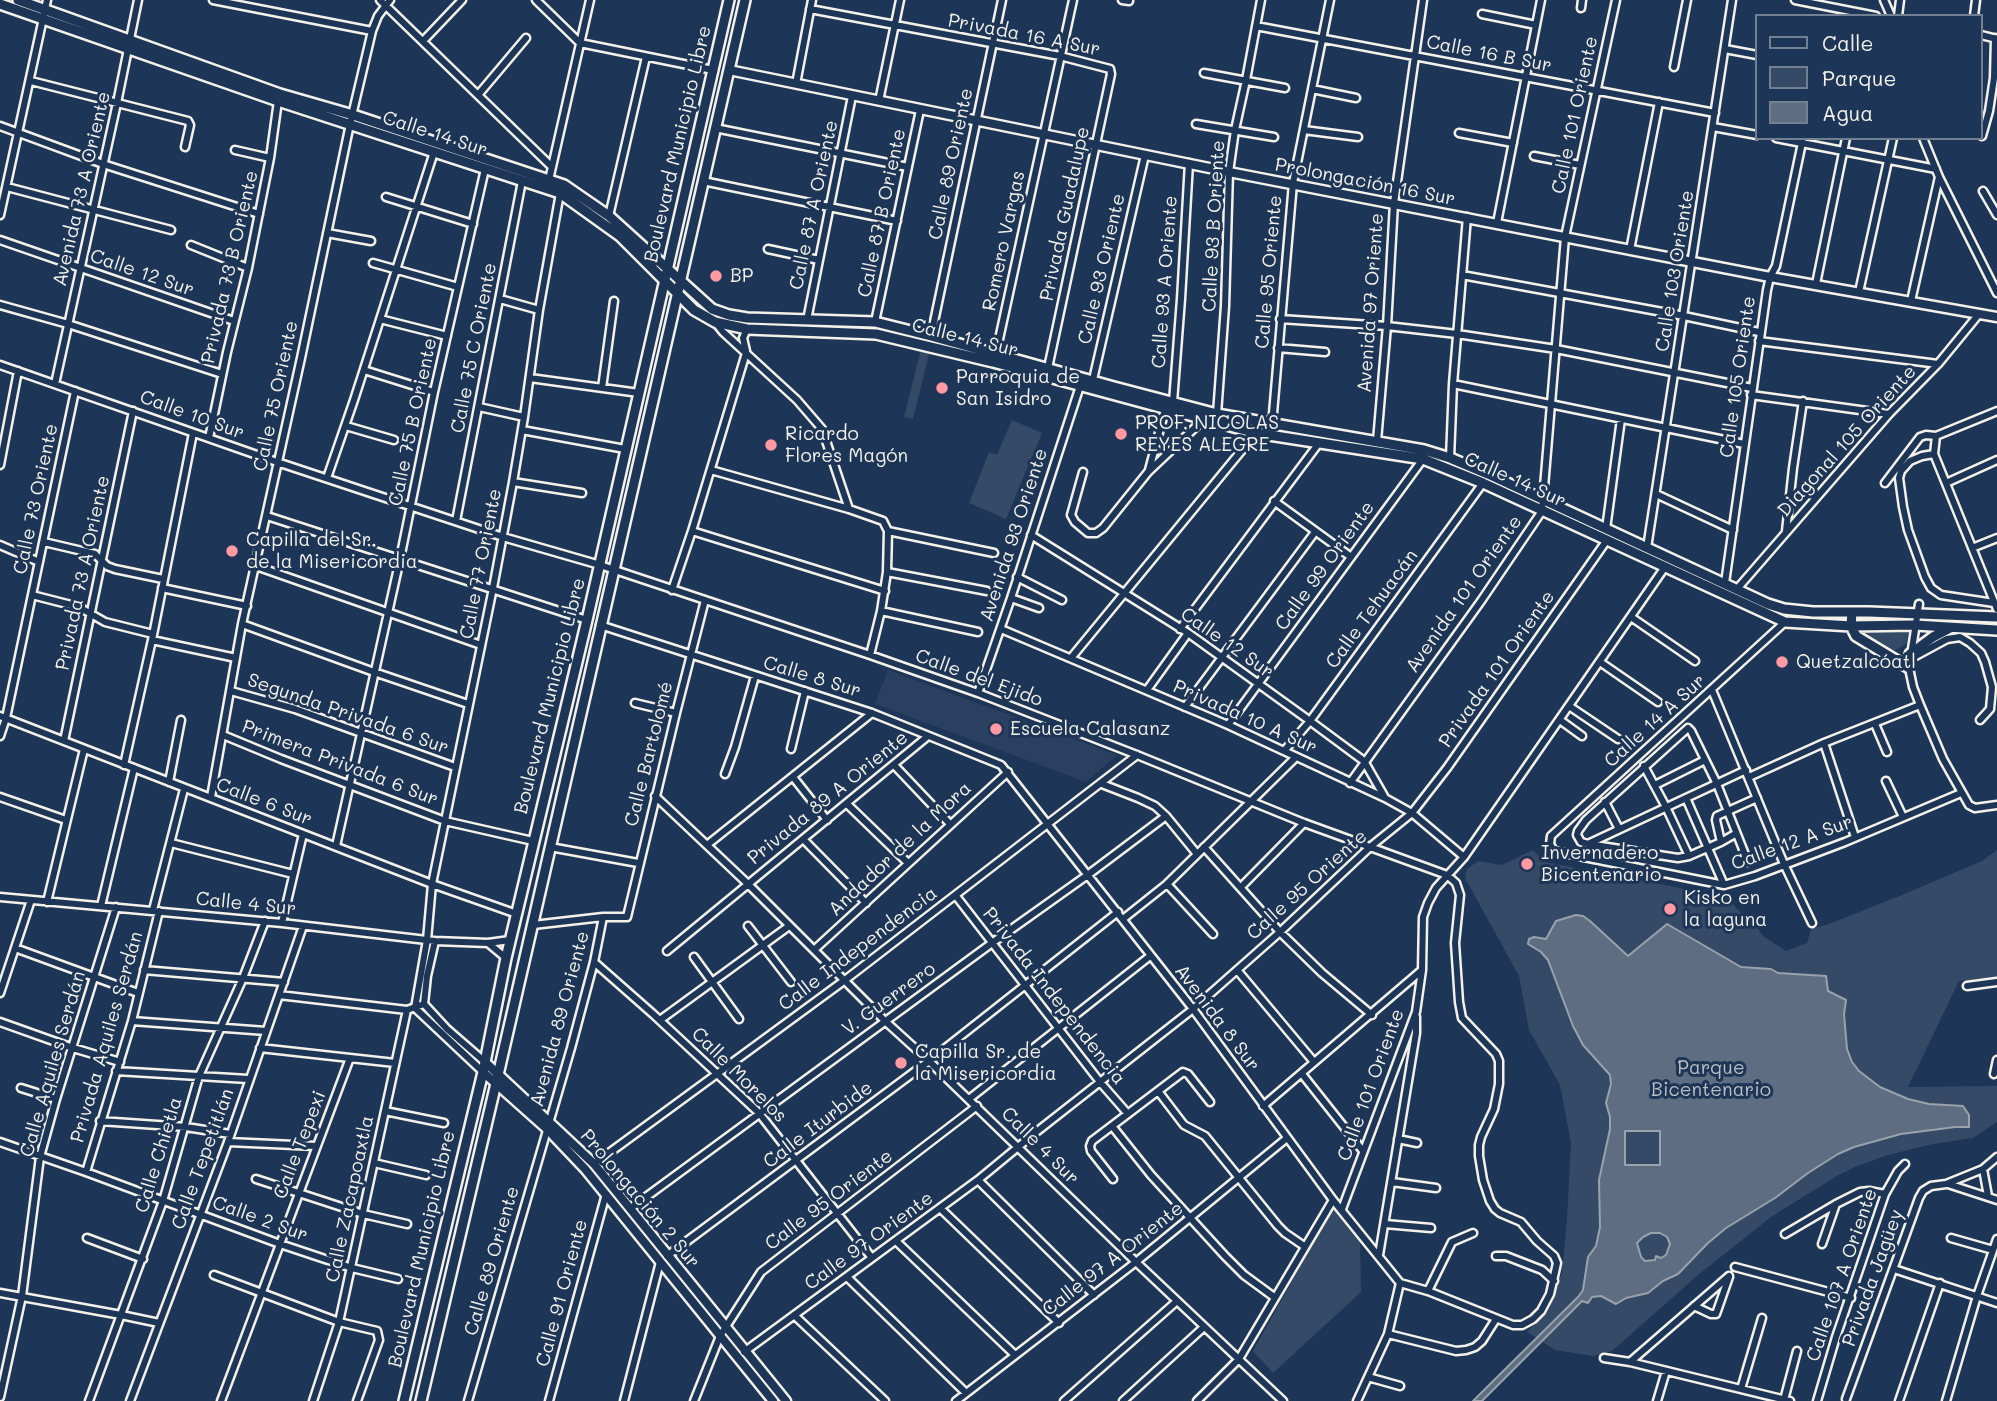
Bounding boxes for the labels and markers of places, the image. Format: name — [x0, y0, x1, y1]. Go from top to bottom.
place label: BP — [730, 265, 753, 287]
marker: BP — [708, 268, 724, 284]
place label: Parroquia de San Isidro — [956, 366, 1080, 410]
marker: Parroquia de San Isidro — [934, 380, 950, 396]
place label: PROF. NICOLAS REYES ALEGRE — [1135, 412, 1279, 456]
place label: Ricardo Flores Magón — [785, 423, 908, 467]
marker: PROF. NICOLAS REYES ALEGRE — [1113, 426, 1129, 442]
marker: Ricardo Flores Magón — [763, 437, 779, 453]
place label: Capilla del Sr. de la Misericordia — [246, 529, 418, 573]
marker: Capilla del Sr. de la Misericordia — [224, 543, 240, 559]
place label: Quetzalcóatl — [1796, 651, 1916, 673]
marker: Quetzalcóatl — [1774, 654, 1790, 670]
place label: Escuela Calasanz — [1010, 718, 1170, 740]
marker: Escuela Calasanz — [988, 721, 1004, 737]
place label: Invernadero Bicentenario — [1541, 842, 1661, 886]
marker: Invernadero Bicentenario — [1519, 856, 1535, 872]
place label: Kisko en la laguna — [1684, 887, 1767, 931]
marker: Kisko en la laguna — [1662, 901, 1678, 917]
place label: Capilla Sr. de la Misericordia — [915, 1041, 1057, 1085]
marker: Capilla Sr. de la Misericordia — [893, 1055, 909, 1071]

